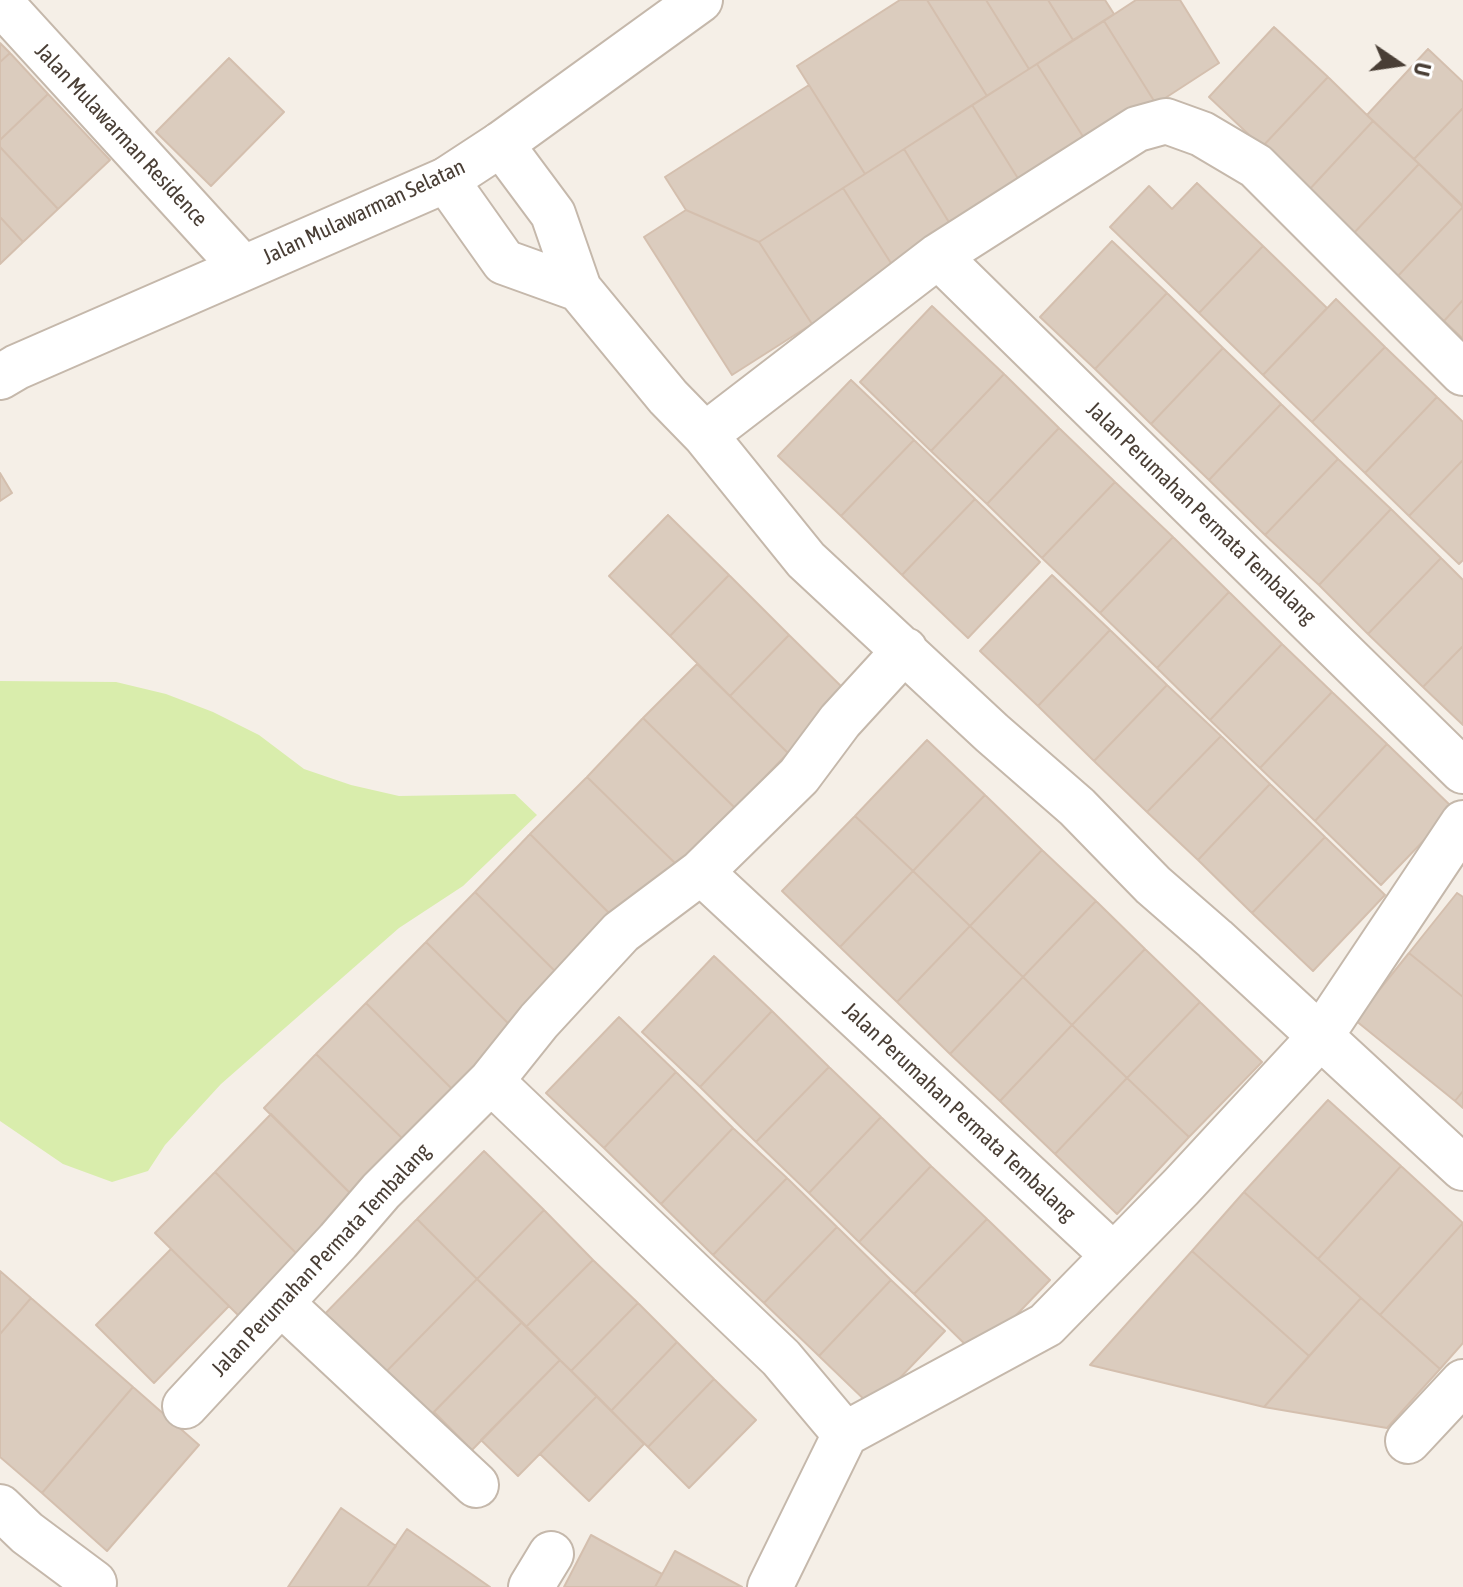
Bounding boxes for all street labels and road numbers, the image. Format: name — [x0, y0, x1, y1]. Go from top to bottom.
street label: Jalan Mulawarman Residence — [29, 38, 213, 232]
street label: Jalan Mulawarman Selatan — [259, 153, 469, 271]
street label: Jalan Perumahan Permata Tembalang — [1081, 396, 1321, 630]
street label: Jalan Perumahan Permata Tembalang — [837, 997, 1081, 1227]
street label: Jalan Perumahan Permata Tembalang — [206, 1138, 436, 1382]

